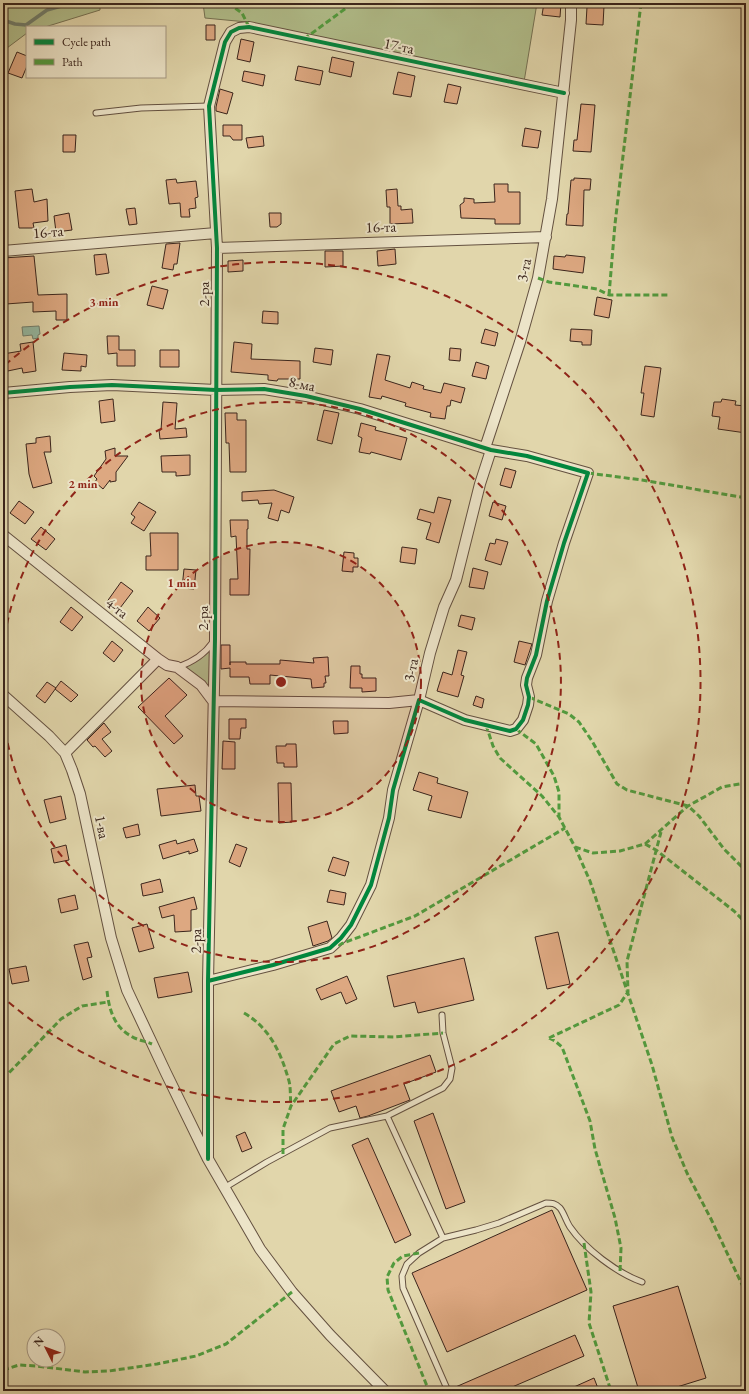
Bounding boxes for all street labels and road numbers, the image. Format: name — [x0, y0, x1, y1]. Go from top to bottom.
street label: 17-та — [382, 33, 416, 58]
street label: 16-та — [365, 216, 397, 237]
street label: 16-та — [32, 221, 64, 242]
street label: 3-та — [512, 256, 535, 283]
street label: 2-ра — [194, 282, 213, 306]
street label: 8-ма — [287, 372, 317, 395]
street label: 4-та — [102, 593, 132, 622]
street label: 2-ра — [193, 606, 212, 630]
street label: 3-та — [399, 656, 422, 683]
street label: 1-ва — [91, 813, 114, 840]
street label: 2-ра — [186, 928, 205, 954]

